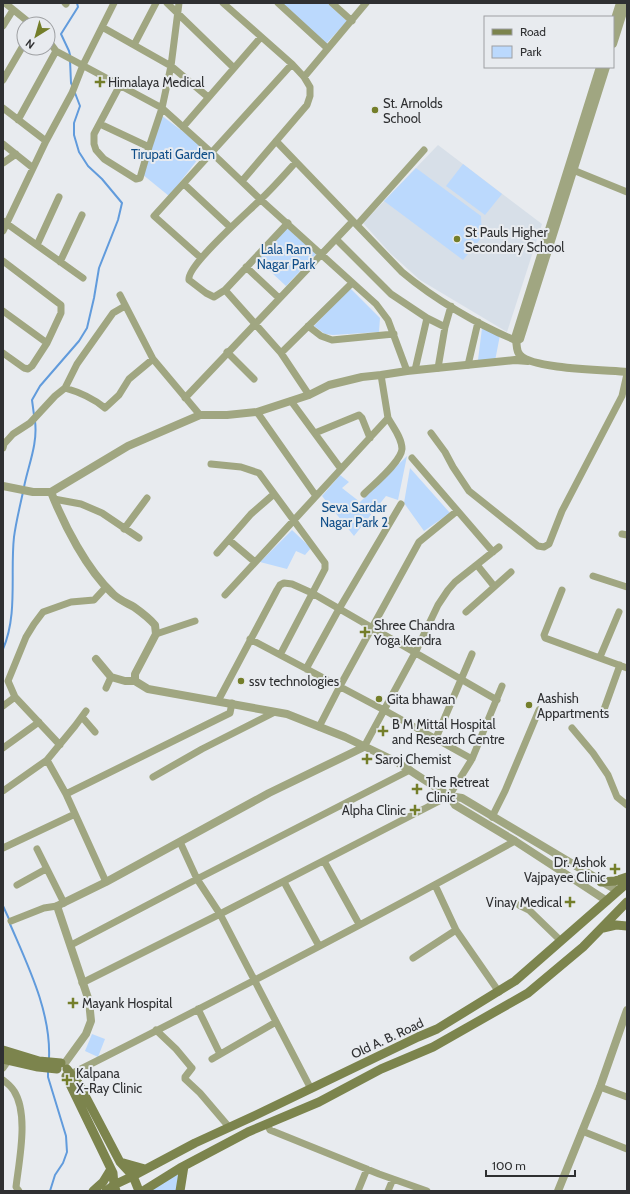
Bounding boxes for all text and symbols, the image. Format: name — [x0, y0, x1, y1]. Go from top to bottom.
north arrow — [16, 16, 56, 56]
legend — [484, 16, 614, 68]
text: Road — [520, 24, 546, 39]
text: N — [23, 36, 37, 52]
text: Park — [520, 44, 542, 59]
place label: Himalaya Medical — [108, 74, 204, 90]
marker: Himalaya Medical — [95, 77, 105, 87]
place label: St. Arnolds School — [383, 95, 443, 126]
marker: St. Arnolds School — [370, 105, 380, 115]
park label: Tirupati Garden — [131, 146, 215, 162]
place label: St Pauls Higher Secondary School — [465, 224, 564, 255]
marker: St Pauls Higher Secondary School — [452, 234, 462, 244]
park label: Lala Ram Nagar Park — [257, 241, 315, 272]
park label: Seva Sardar Nagar Park 2 — [320, 499, 388, 530]
place label: Shree Chandra Yoga Kendra — [373, 617, 456, 648]
marker: Shree Chandra Yoga Kendra — [359, 626, 371, 638]
place label: ssv technologies — [249, 673, 340, 689]
marker: ssv technologies — [236, 676, 246, 686]
place label: Aashish Appartments — [537, 690, 610, 721]
place label: Gita bhawan — [387, 691, 455, 707]
marker: Gita bhawan — [374, 694, 384, 704]
marker: Aashish Appartments — [524, 700, 534, 710]
place label: B M Mittal Hospital and Research Centre — [392, 716, 505, 747]
marker: B M Mittal Hospital and Research Centre — [377, 725, 389, 737]
place label: Saroj Chemist — [375, 751, 452, 768]
marker: Saroj Chemist — [362, 754, 372, 764]
place label: The Retreat Clinic — [426, 774, 490, 805]
marker: The Retreat Clinic — [411, 783, 423, 795]
place label: Alpha Clinic — [342, 802, 406, 818]
marker: Alpha Clinic — [409, 804, 421, 816]
place label: Dr. Ashok Vajpayee Clinic — [524, 854, 606, 886]
marker: Dr. Ashok Vajpayee Clinic — [609, 863, 621, 875]
place label: Vinay Medical — [486, 894, 562, 910]
marker: Vinay Medical — [565, 897, 575, 907]
place label: Mayank Hospital — [82, 995, 172, 1011]
marker: Mayank Hospital — [67, 997, 79, 1009]
street label: Old A. B. Road — [348, 1014, 426, 1062]
place label: Kalpana X-Ray Clinic — [76, 1065, 142, 1096]
marker: Kalpana X-Ray Clinic — [61, 1074, 73, 1086]
scale bar — [486, 1152, 575, 1178]
text: 100 m — [492, 1158, 526, 1173]

